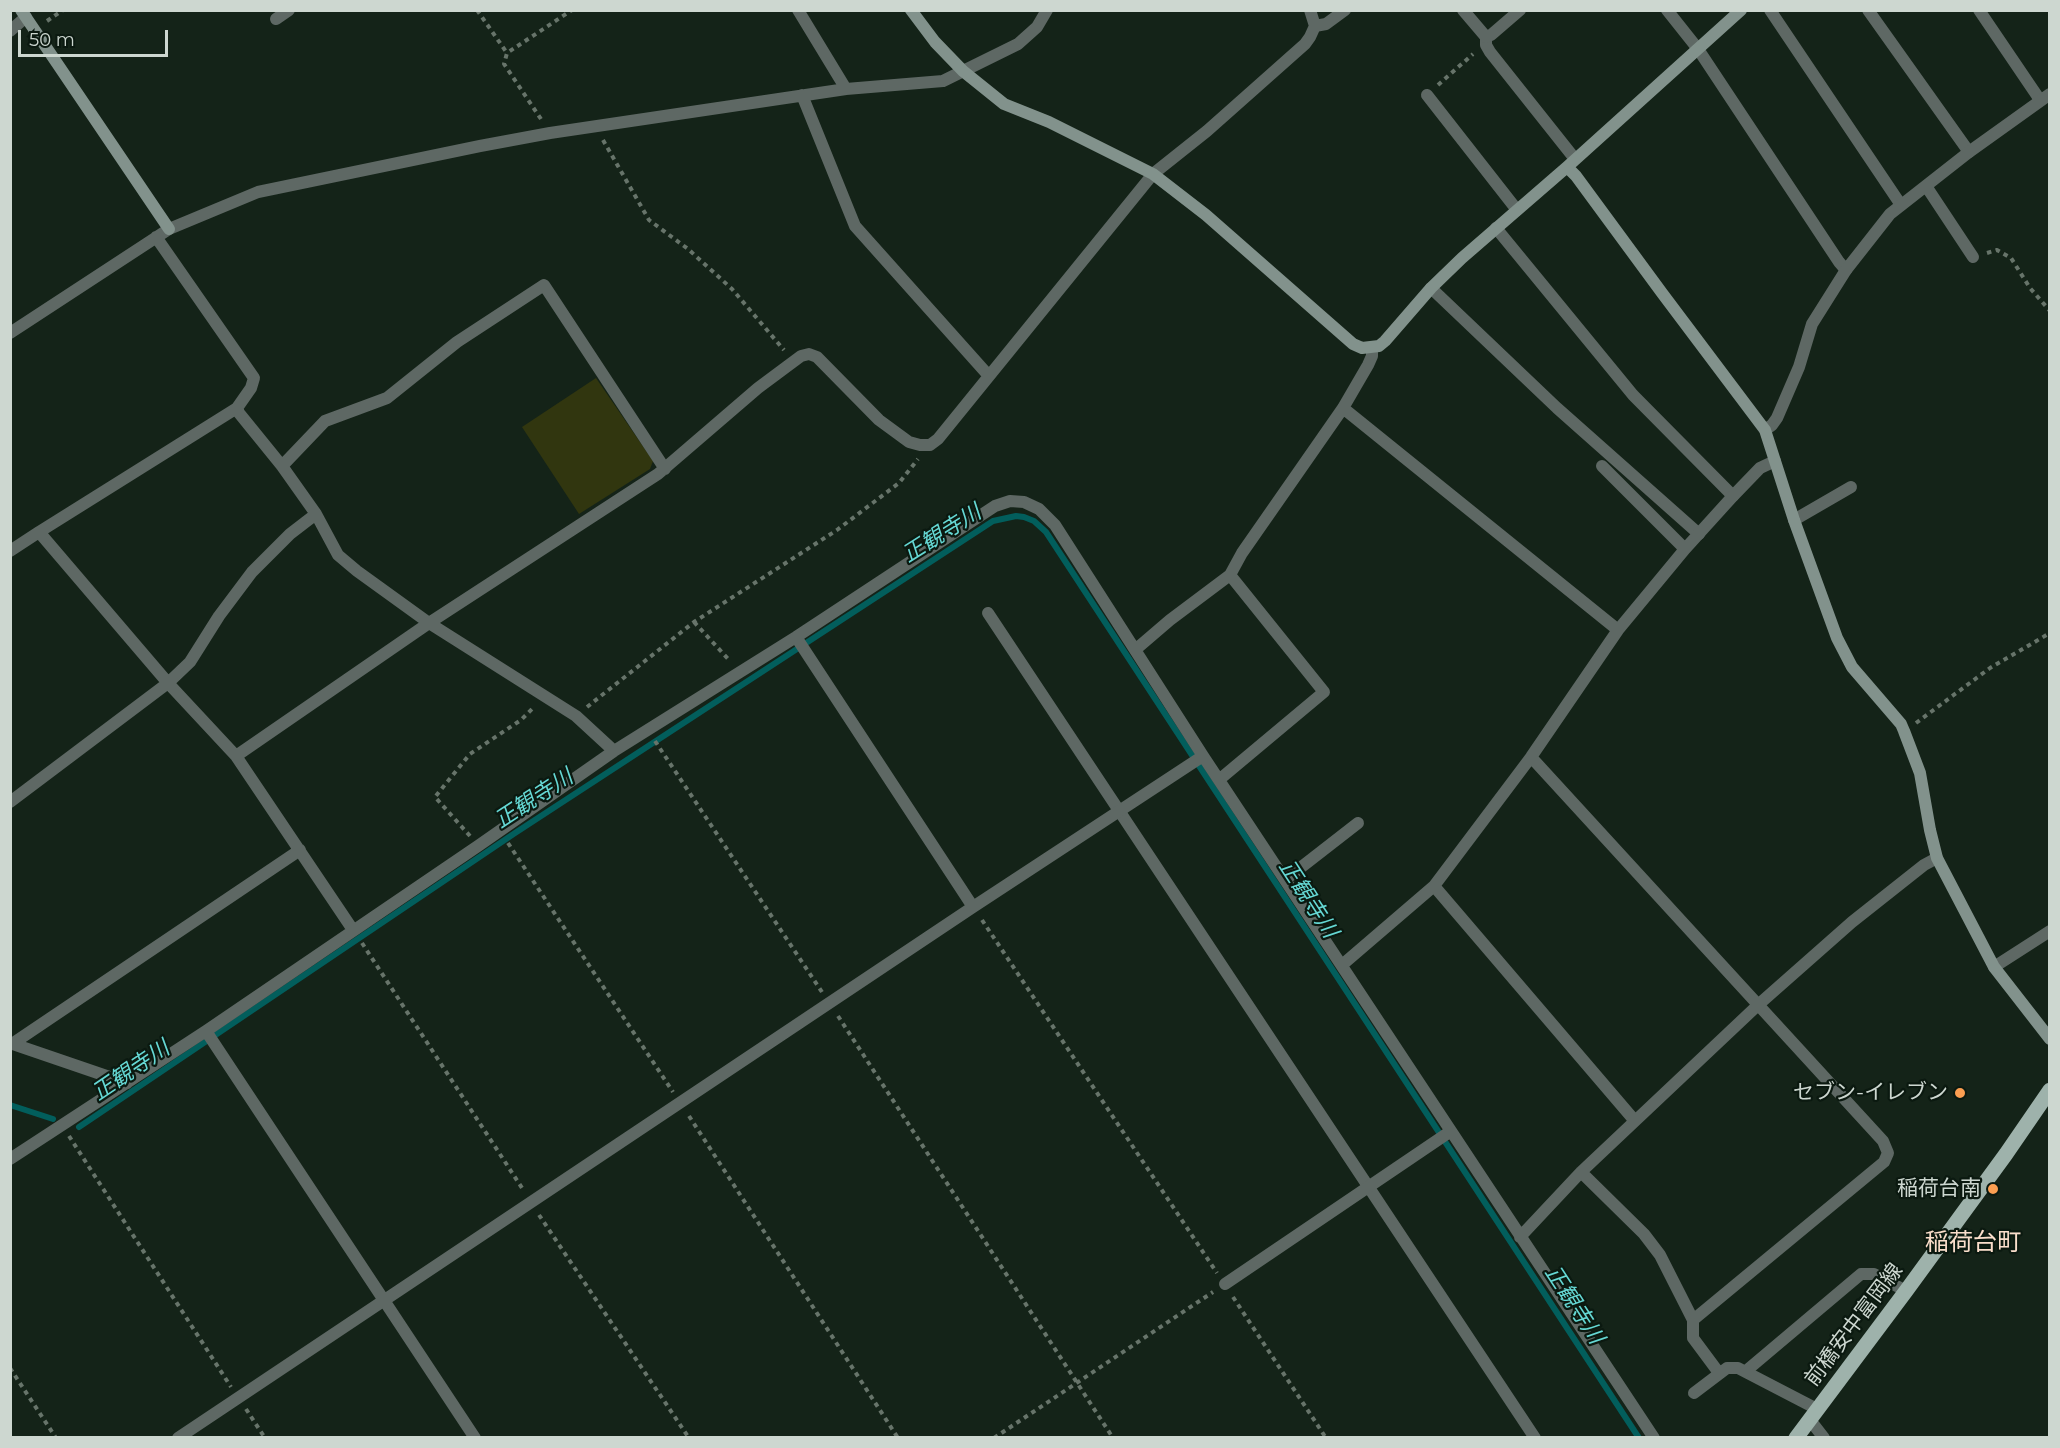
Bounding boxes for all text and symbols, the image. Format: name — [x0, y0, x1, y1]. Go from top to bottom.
scale bar — [21, 18, 171, 56]
text: 50 m — [29, 29, 75, 51]
water label: 正観寺川 — [898, 499, 986, 569]
water label: 正観寺川 — [490, 764, 578, 834]
water label: 正観寺川 — [1273, 855, 1343, 943]
water label: 正観寺川 — [87, 1035, 175, 1107]
place label: セブン-イレブン — [1793, 1080, 1948, 1106]
marker: セブン-イレブン — [1953, 1086, 1967, 1100]
place label: 稲荷台南 — [1897, 1176, 1981, 1202]
marker: 稲荷台南 — [1986, 1182, 2000, 1196]
district label: 稲荷台町 — [1925, 1229, 2021, 1257]
street label: 前橋安中富岡線 — [1800, 1259, 1908, 1391]
water label: 正観寺川 — [1539, 1261, 1609, 1349]

